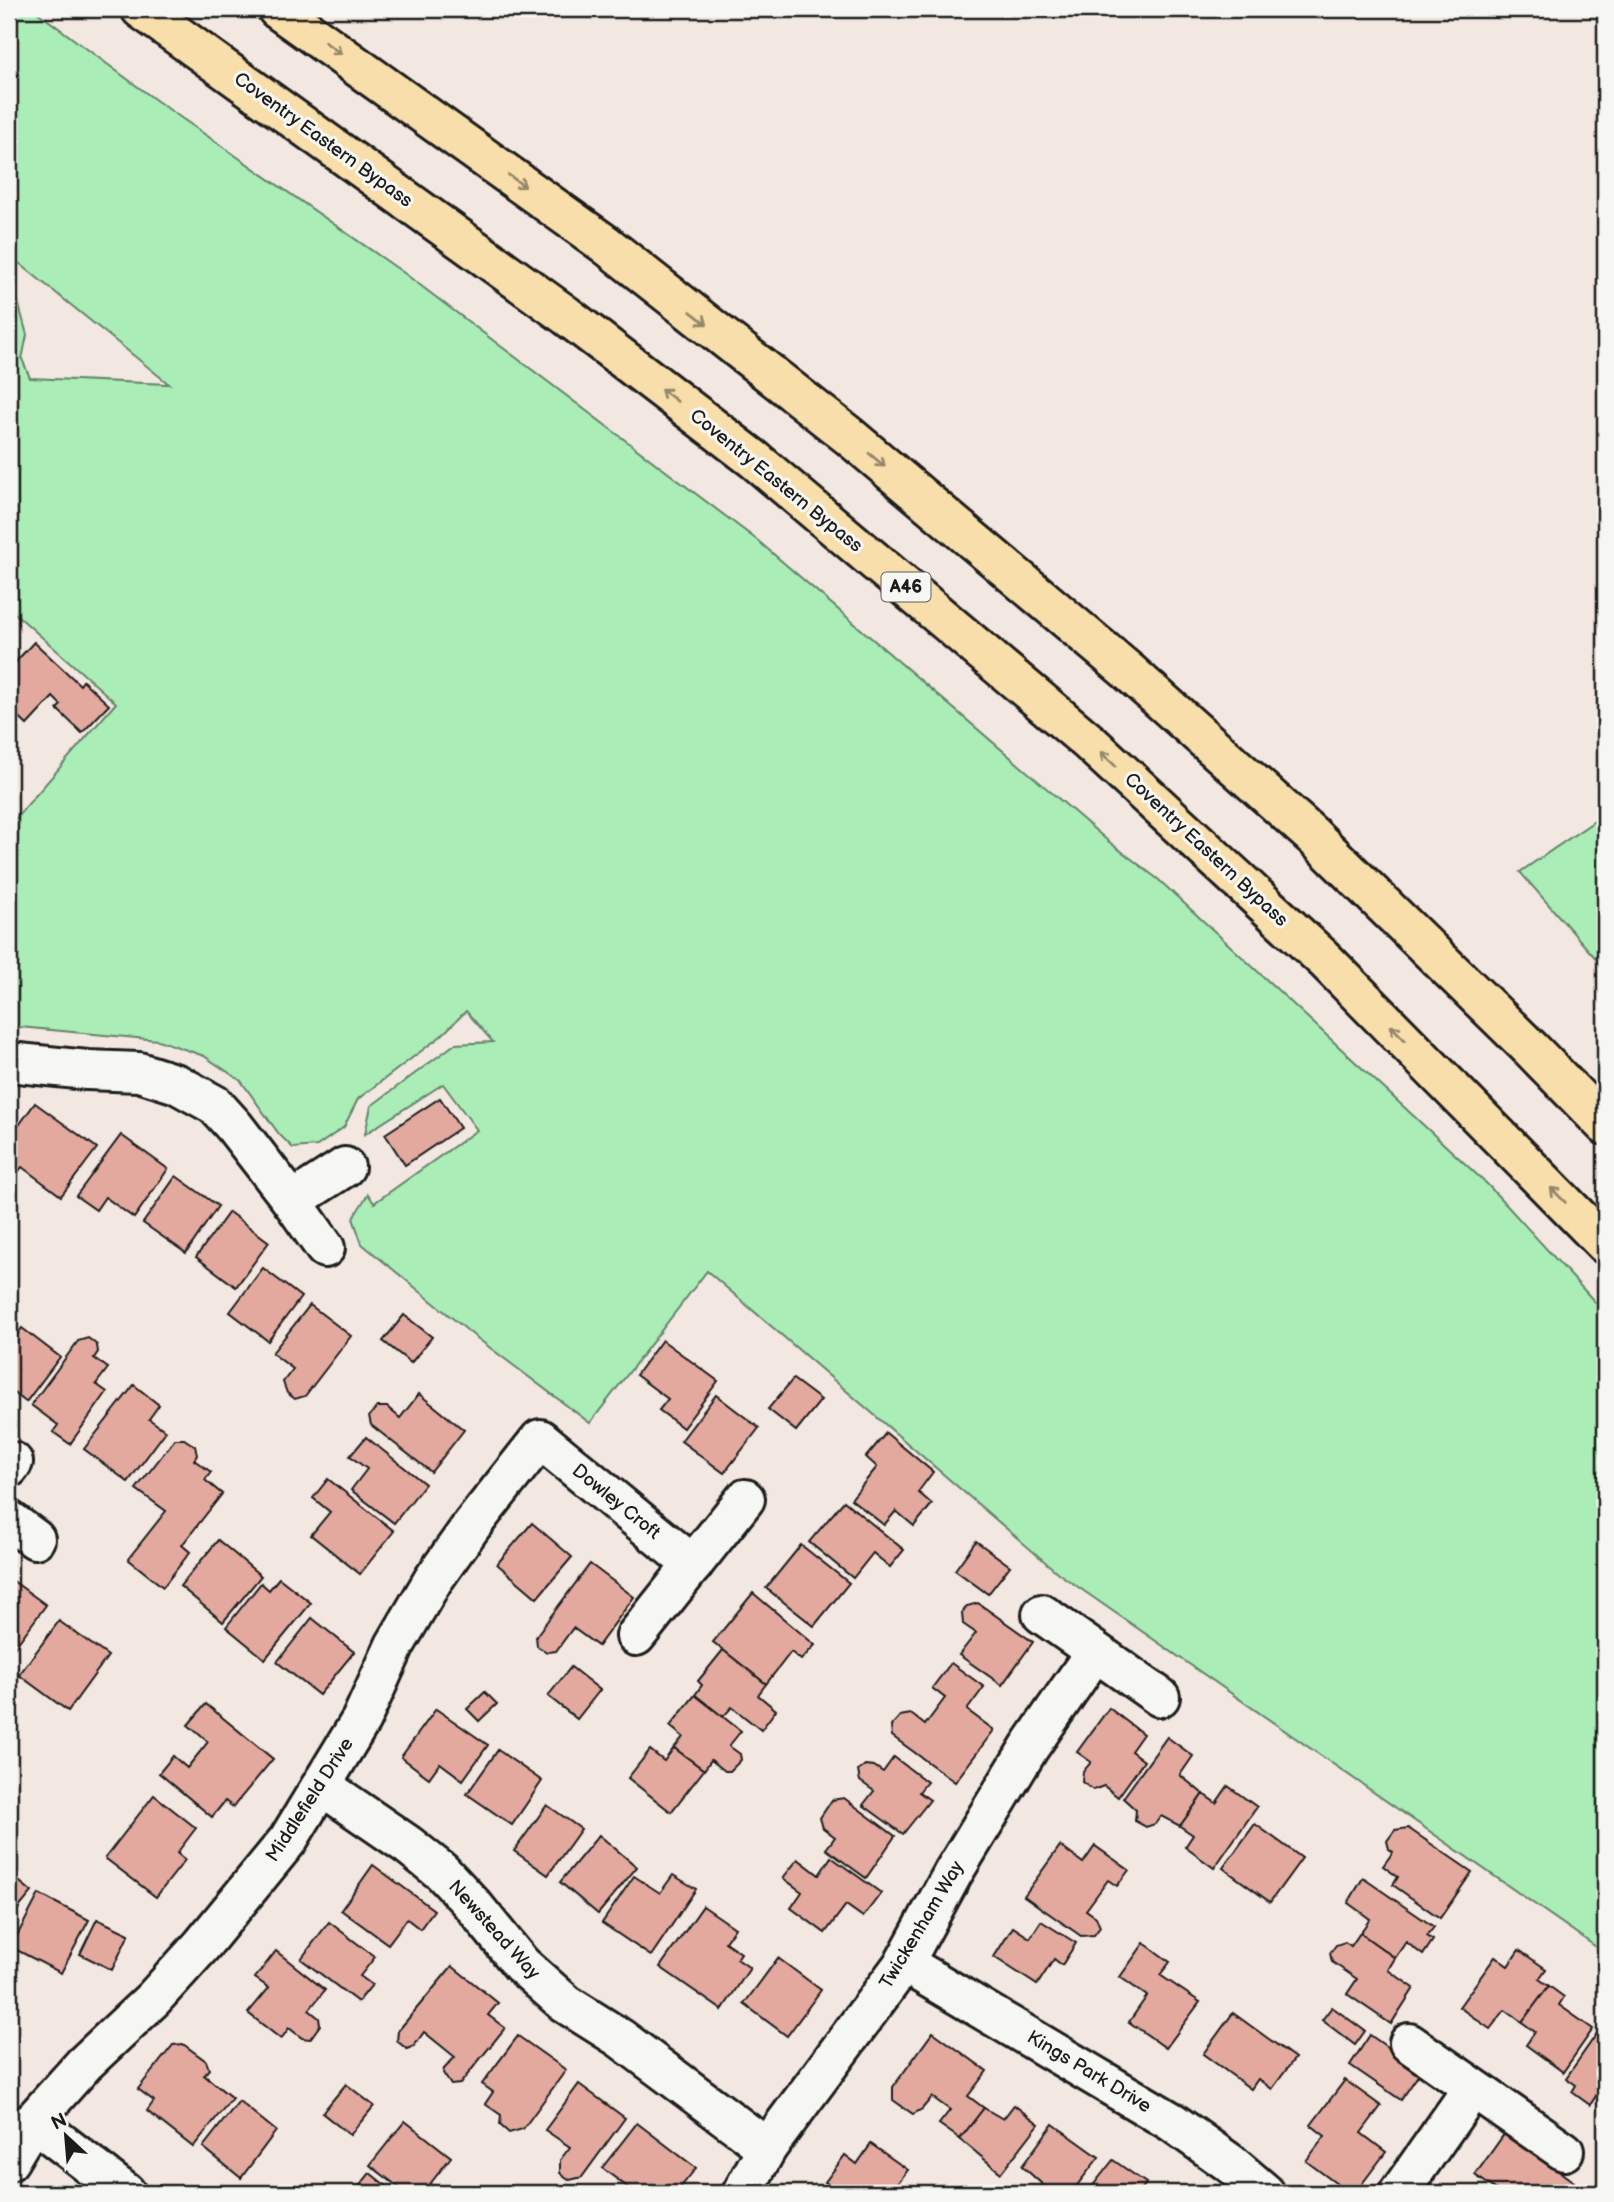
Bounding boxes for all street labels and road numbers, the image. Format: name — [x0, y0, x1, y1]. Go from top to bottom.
street label: Coventry Eastern Bypass — [229, 67, 417, 213]
street label: Coventry Eastern Bypass — [685, 404, 867, 558]
road number: A46 — [881, 572, 930, 602]
street label: Coventry Eastern Bypass — [1119, 768, 1293, 932]
street label: Dowley Croft — [567, 1459, 665, 1545]
street label: Middlefield Drive — [261, 1734, 359, 1866]
street label: Twickenham Way — [875, 1857, 969, 1993]
street label: Newstead Way — [443, 1876, 545, 1985]
street label: Kings Park Drive — [1023, 2026, 1155, 2118]

